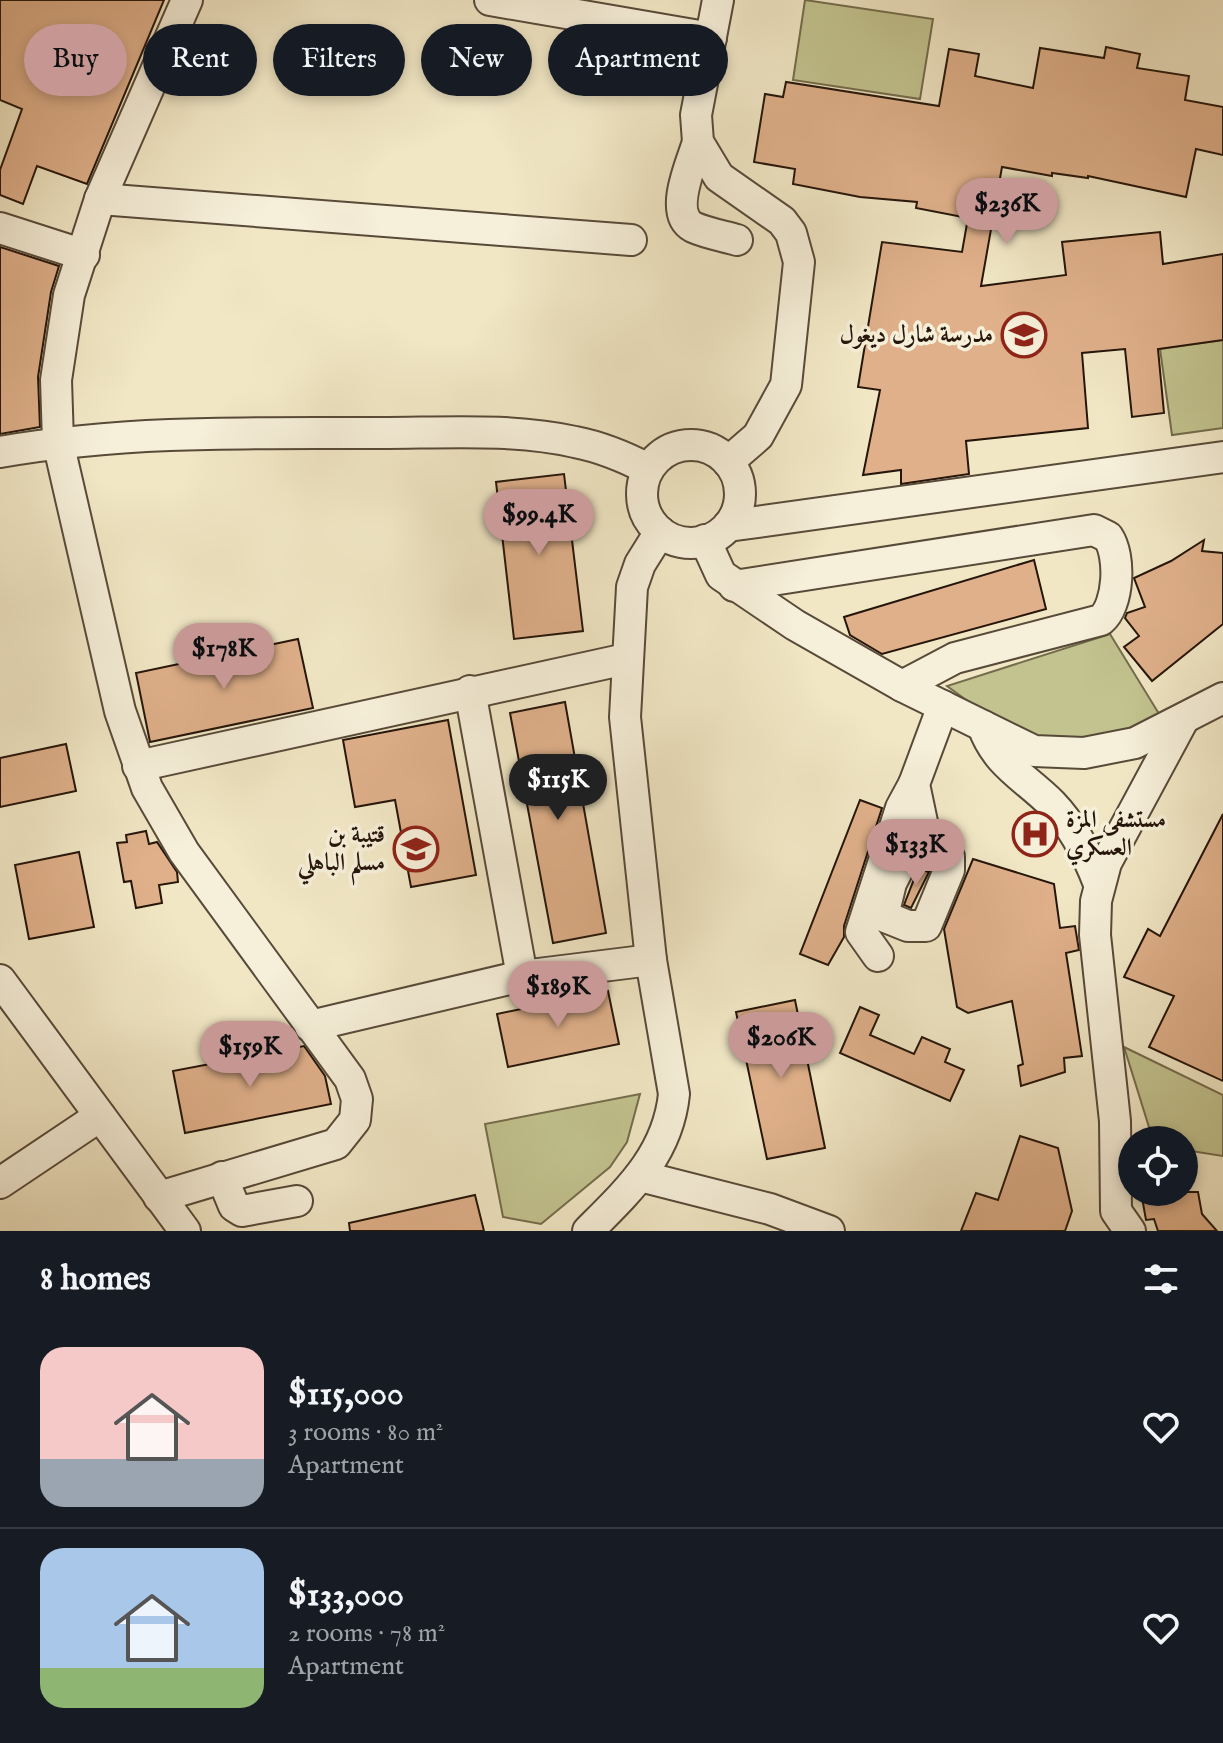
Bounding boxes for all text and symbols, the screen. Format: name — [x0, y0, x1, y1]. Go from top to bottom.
chip: Buy — [24, 24, 127, 96]
chip: Rent — [143, 24, 257, 96]
chip: Filters — [273, 24, 405, 96]
chip: New — [421, 24, 532, 96]
chip: Apartment — [548, 24, 728, 96]
pin: $236K — [951, 178, 1063, 246]
text: $236K — [974, 187, 1040, 220]
school or university icon: مدرسة شارل ديغول — [1000, 311, 1048, 359]
place label: مدرسة شارل ديغول — [840, 320, 993, 351]
pin: $99.4K — [474, 489, 604, 557]
text: $99.4K — [502, 498, 576, 531]
pin: $178K — [168, 623, 280, 691]
text: $178K — [191, 632, 257, 665]
pin: $115K — [502, 754, 614, 822]
text: $115K — [527, 763, 589, 796]
place label: مستشفى المزة العسكري — [1066, 805, 1166, 866]
hospital icon: مستشفى المزة العسكري — [1011, 810, 1059, 858]
pin: $133K — [860, 819, 972, 887]
place label: قتيبة بن مسلم الباهلي — [297, 820, 385, 886]
school or university icon: قتيبة بن مسلم الباهلي — [392, 825, 440, 873]
text: $133K — [885, 828, 947, 861]
pin: $189K — [502, 961, 614, 1029]
text: $189K — [526, 970, 590, 1003]
pin: $206K — [725, 1012, 837, 1080]
pin: $159K — [194, 1021, 306, 1089]
text: $206K — [746, 1021, 816, 1054]
text: $159K — [218, 1030, 282, 1063]
map controls — [1118, 1126, 1198, 1206]
button: locate — [1118, 1126, 1198, 1206]
icon: filters — [1139, 1257, 1183, 1301]
text: 8 homes — [40, 1258, 151, 1301]
text: $115,000 — [288, 1373, 404, 1416]
icon: home — [104, 1379, 200, 1475]
icon: heart — [1139, 1405, 1183, 1449]
text: 3 rooms · 80 m² — [288, 1416, 443, 1449]
text: Apartment — [288, 1449, 404, 1482]
text: $133,000 — [288, 1574, 404, 1617]
icon: home — [104, 1580, 200, 1676]
icon: heart — [1139, 1606, 1183, 1650]
text: 2 rooms · 78 m² — [288, 1617, 445, 1650]
text: Apartment — [288, 1650, 404, 1683]

